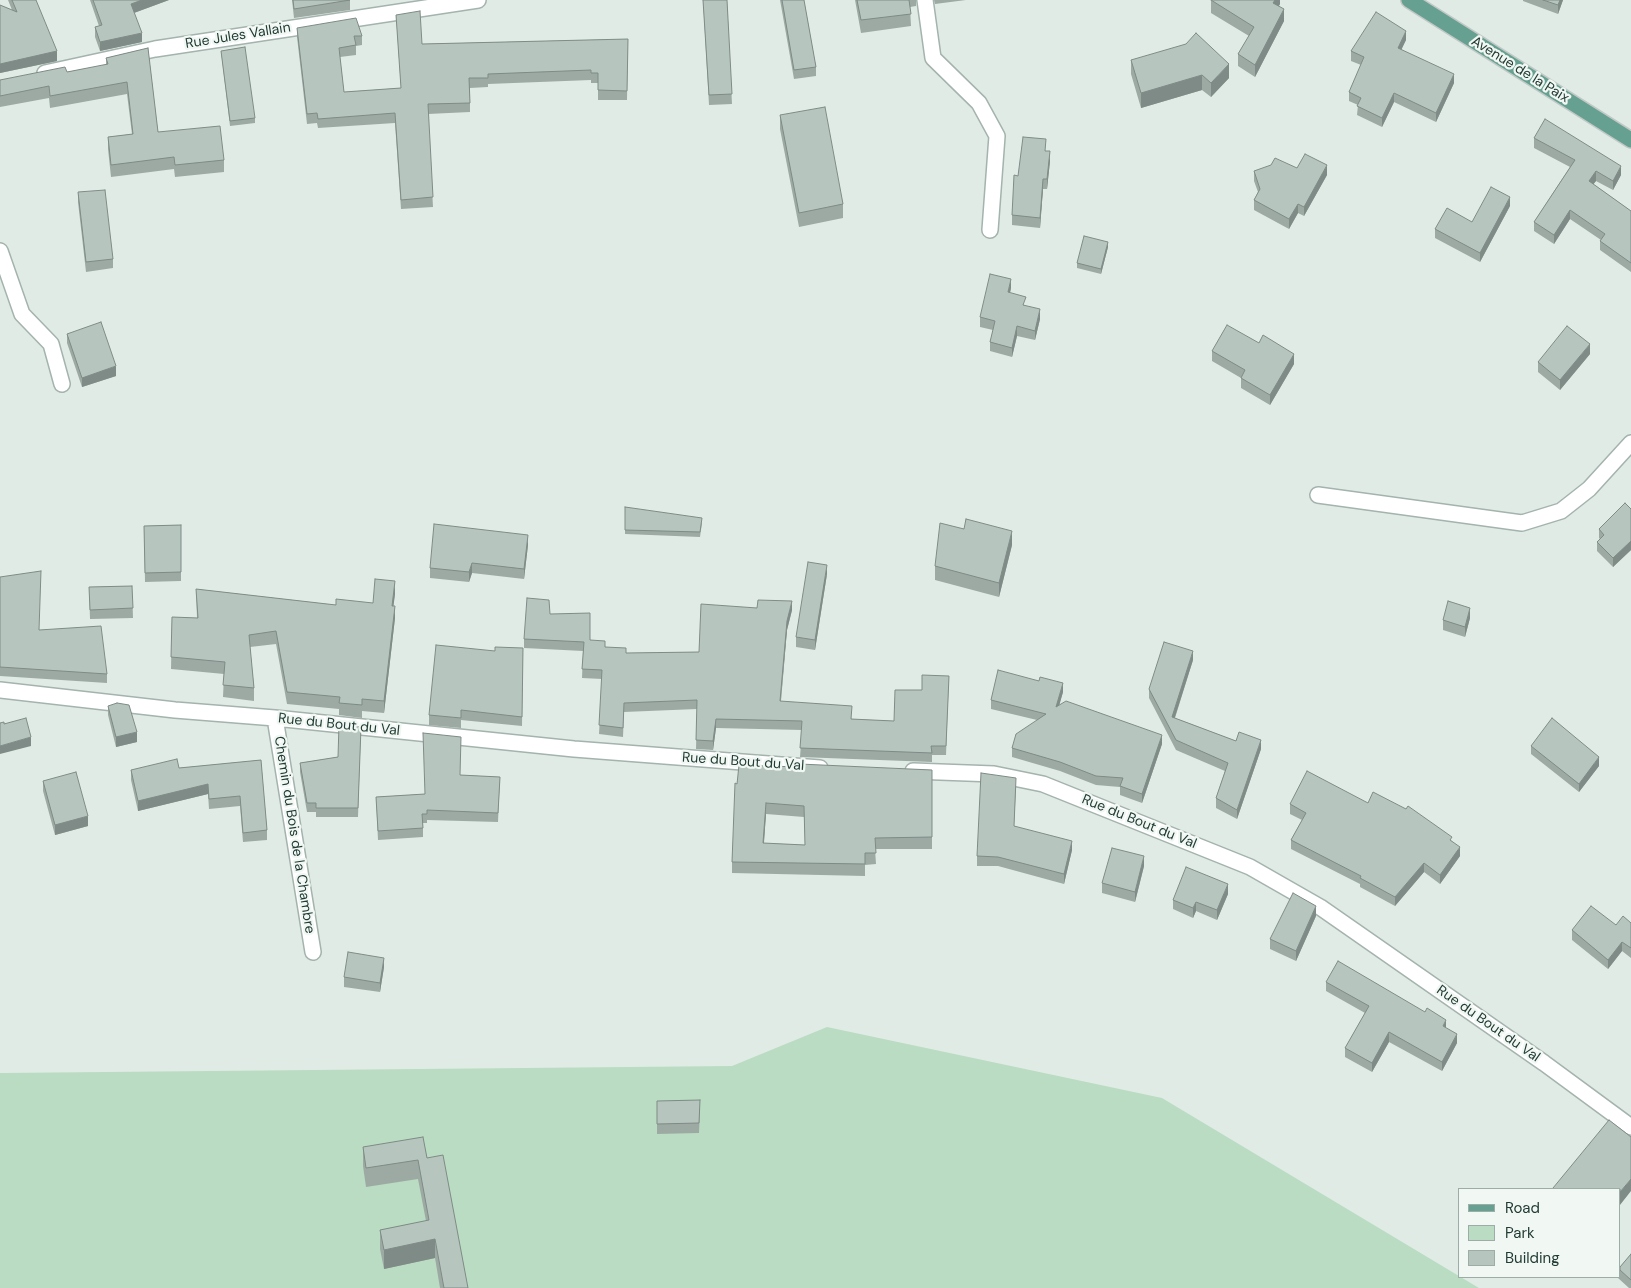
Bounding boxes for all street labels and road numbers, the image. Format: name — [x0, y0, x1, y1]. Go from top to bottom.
street label: Rue Jules Vallain — [184, 19, 292, 53]
street label: Avenue de la Paix — [1468, 33, 1572, 107]
street label: Rue du Bout du Val — [277, 710, 401, 740]
street label: Chemin du Bois de la Chambre — [270, 735, 318, 935]
street label: Rue du Bout du Val — [681, 749, 805, 775]
street label: Rue du Bout du Val — [1079, 791, 1199, 853]
street label: Rue du Bout du Val — [1433, 982, 1543, 1066]

